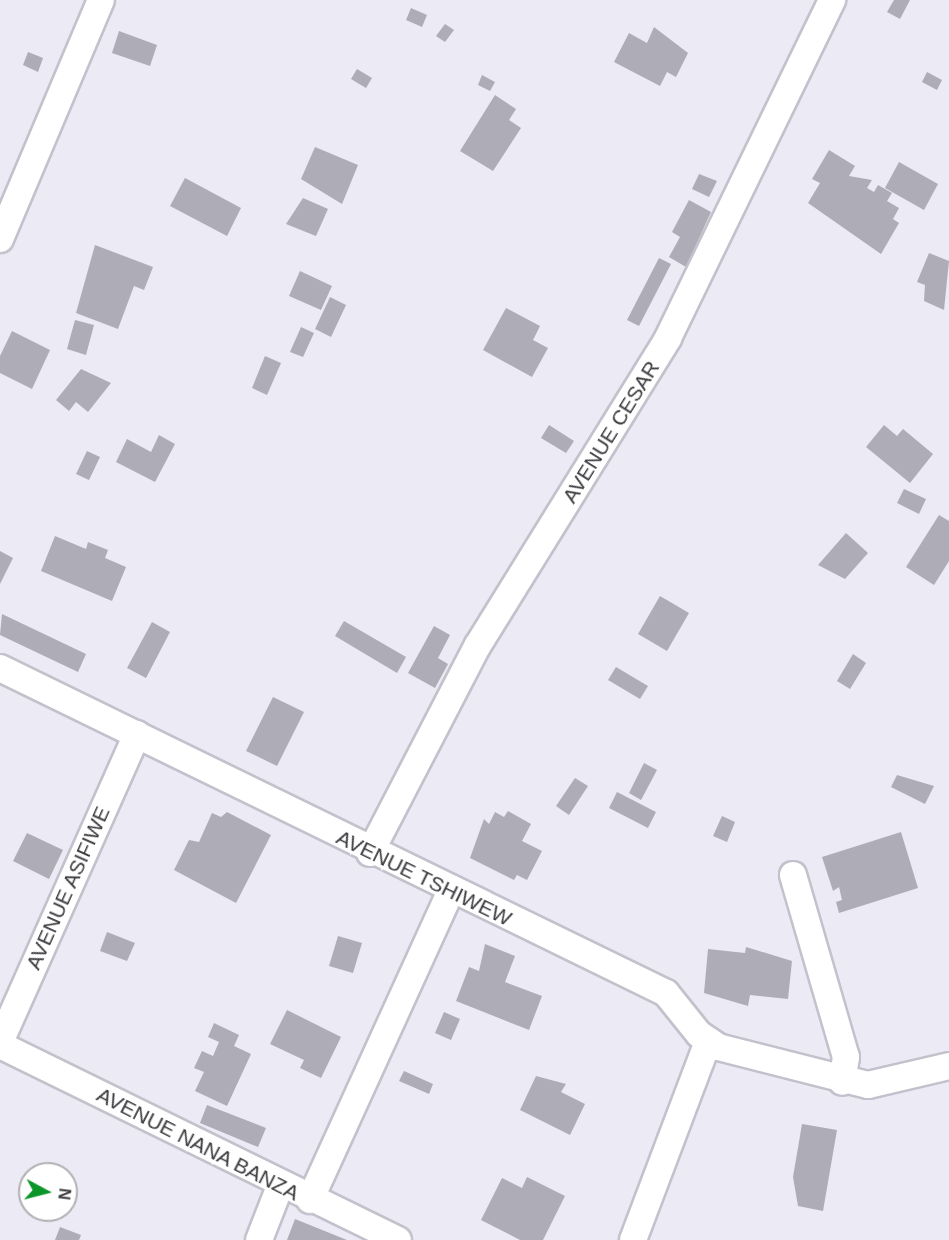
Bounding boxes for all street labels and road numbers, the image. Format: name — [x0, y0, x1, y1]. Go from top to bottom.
street label: AVENUE CESAR — [557, 356, 665, 508]
street label: AVENUE ASIFIWE — [20, 802, 116, 974]
street label: AVENUE TSHIWEW — [332, 825, 516, 931]
street label: AVENUE NANA BANZA — [92, 1082, 304, 1206]

